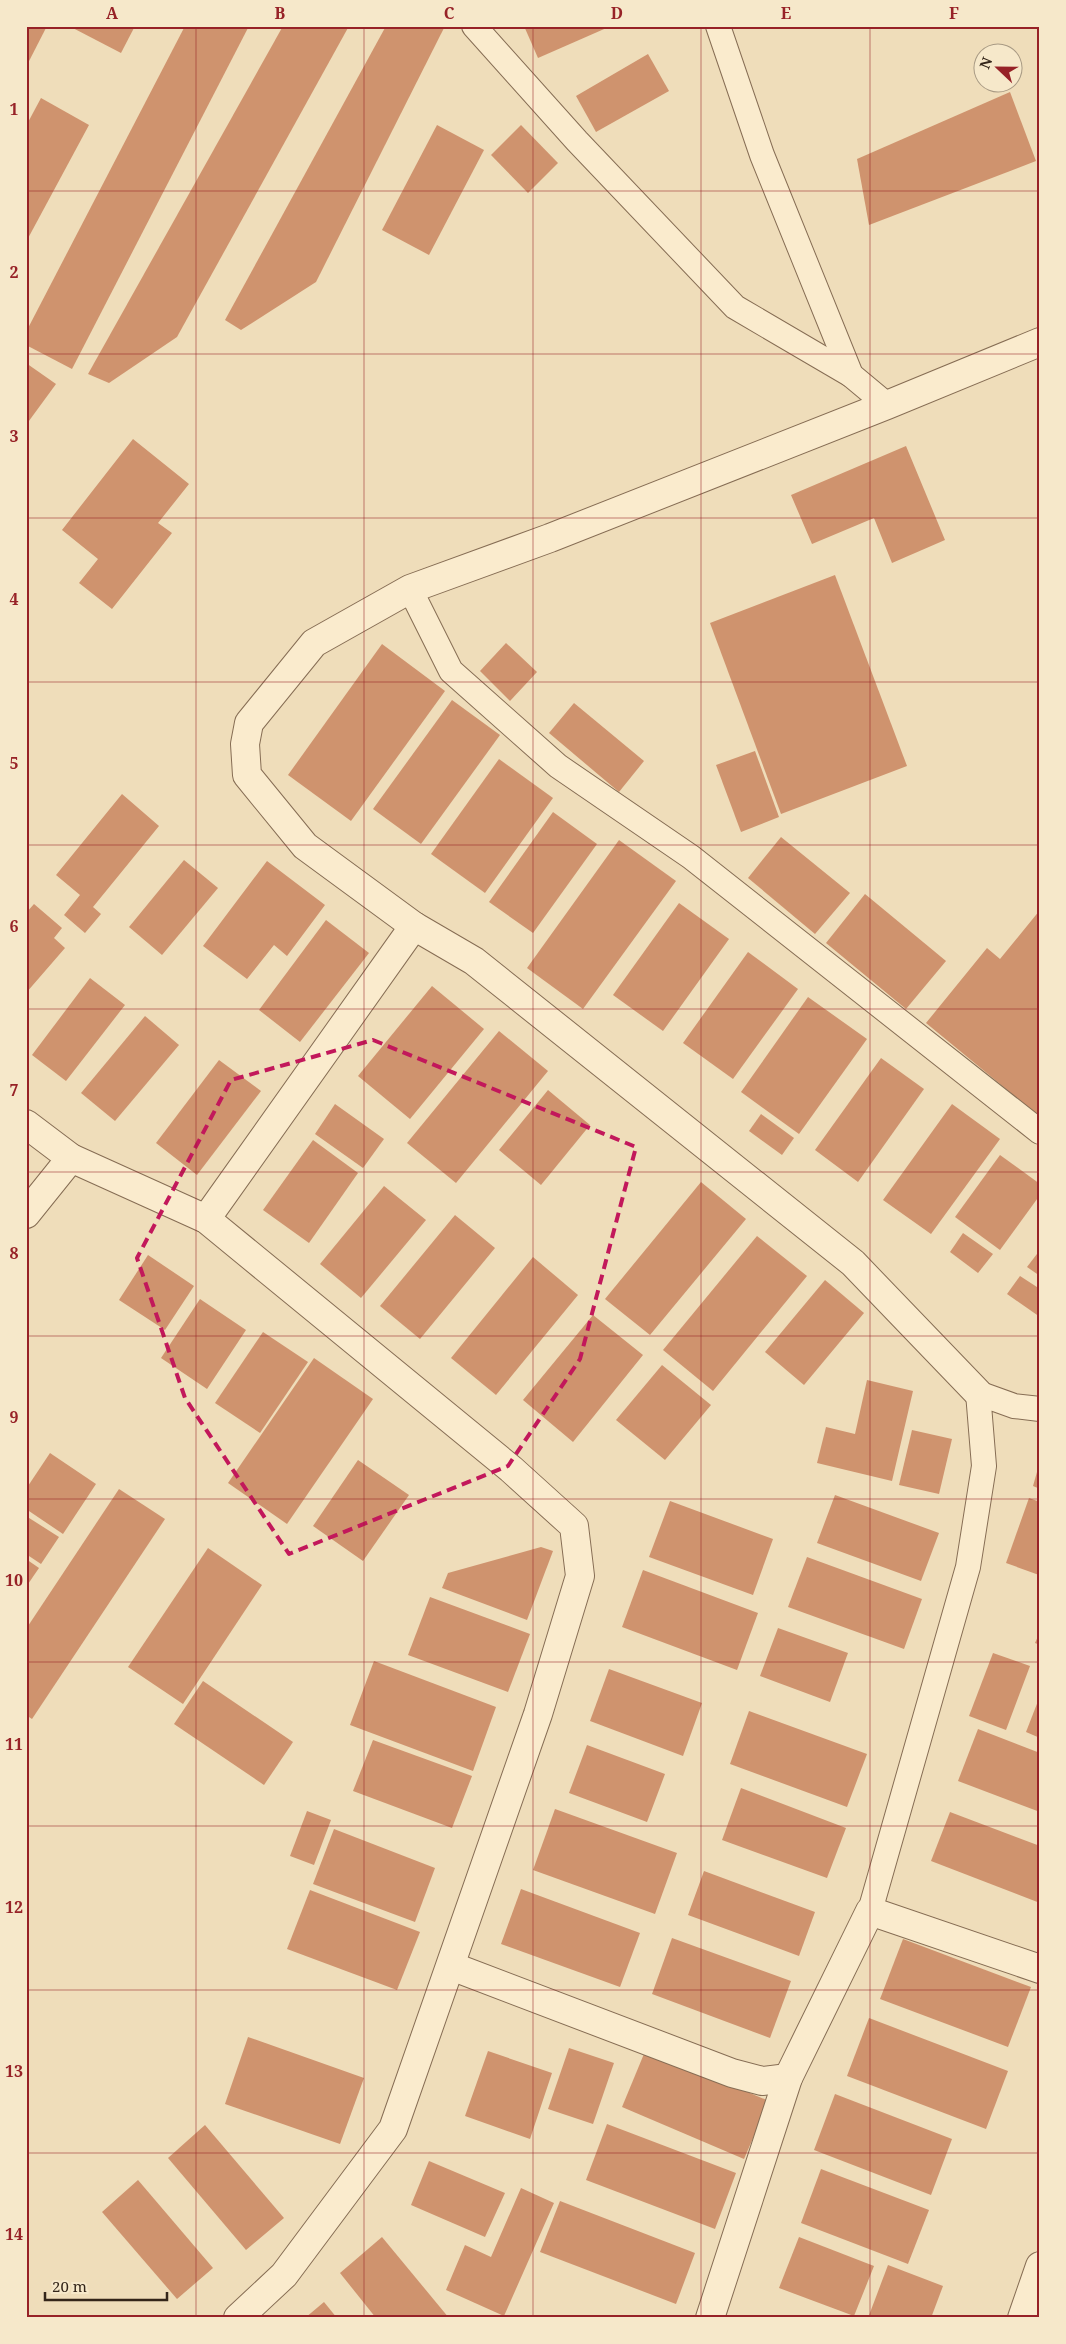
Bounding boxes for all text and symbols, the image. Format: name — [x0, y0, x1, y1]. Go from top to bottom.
text: A — [106, 2, 119, 24]
text: B — [275, 2, 286, 24]
text: C — [444, 2, 455, 24]
text: D — [611, 2, 623, 24]
text: E — [781, 2, 791, 24]
text: F — [949, 2, 959, 24]
north arrow — [974, 42, 1024, 92]
text: N — [975, 54, 996, 72]
text: 1 — [9, 98, 19, 120]
text: 2 — [9, 261, 19, 283]
text: 3 — [9, 425, 19, 447]
text: 4 — [9, 588, 19, 610]
text: 5 — [9, 752, 19, 774]
text: 6 — [9, 915, 19, 937]
text: 7 — [9, 1079, 19, 1101]
text: 8 — [9, 1242, 19, 1264]
text: 9 — [9, 1406, 19, 1428]
text: 10 — [5, 1569, 23, 1591]
text: 11 — [5, 1733, 23, 1755]
text: 12 — [5, 1896, 23, 1918]
text: 13 — [5, 2060, 23, 2082]
text: 14 — [5, 2223, 23, 2245]
scale bar — [45, 2269, 168, 2301]
text: 20 m — [52, 2276, 87, 2296]

